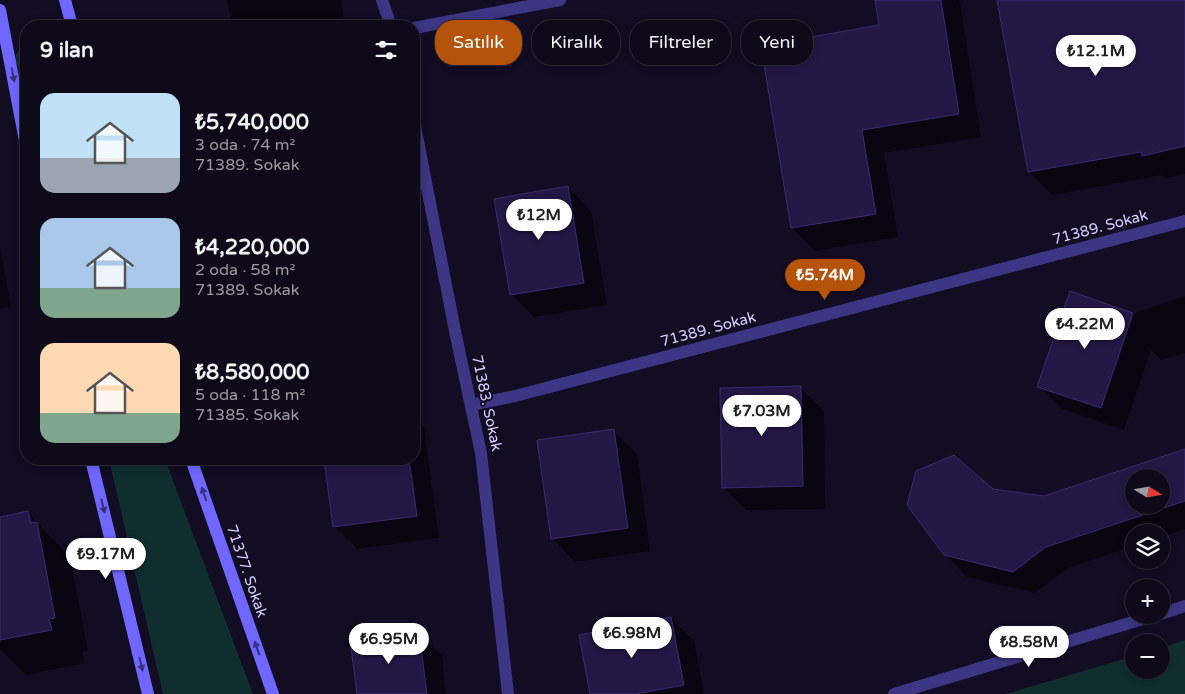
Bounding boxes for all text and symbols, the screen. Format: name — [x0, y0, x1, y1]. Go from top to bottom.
chip: Satılık — [435, 20, 522, 65]
chip: Kiralık — [532, 20, 620, 65]
chip: Filtreler — [630, 20, 731, 65]
chip: Yeni — [741, 20, 813, 65]
pin: ₺12.1M — [1055, 34, 1137, 77]
icon: filters — [372, 36, 400, 64]
text: 9 ilan — [40, 38, 94, 63]
text: ₺12.1M — [1067, 41, 1125, 61]
one-way arrow — [9, 67, 17, 83]
text: ₺5,740,000 — [195, 110, 309, 135]
icon: home — [80, 113, 140, 173]
text: 3 oda · 74 m² — [195, 135, 295, 155]
text: 71389. Sokak — [195, 155, 299, 175]
pin: ₺12M — [509, 198, 569, 241]
text: ₺12M — [517, 205, 561, 225]
street label: 71389. Sokak — [1050, 206, 1150, 248]
text: ₺4,220,000 — [195, 235, 309, 260]
icon: home — [80, 238, 140, 298]
pin: ₺5.74M — [784, 258, 866, 301]
text: 2 oda · 58 m² — [195, 260, 295, 280]
text: ₺5.74M — [796, 265, 854, 285]
text: 71389. Sokak — [195, 280, 299, 300]
street label: 71389. Sokak — [658, 308, 758, 350]
pin: ₺4.22M — [1044, 308, 1126, 350]
text: ₺4.22M — [1056, 314, 1114, 334]
street label: 71383. Sokak — [468, 353, 506, 453]
text: ₺8,580,000 — [195, 360, 309, 385]
icon: home — [80, 363, 140, 423]
text: 5 oda · 118 m² — [195, 385, 305, 405]
pin: ₺7.03M — [721, 394, 803, 437]
text: ₺7.03M — [733, 401, 791, 421]
text: 71385. Sokak — [195, 405, 299, 425]
north arrow — [1125, 469, 1170, 514]
map controls — [1125, 469, 1170, 679]
one-way arrow — [199, 487, 207, 502]
one-way arrow — [99, 499, 107, 514]
street label: 71377. Sokak — [223, 522, 271, 620]
button: layers — [1125, 524, 1170, 569]
pin: ₺9.17M — [65, 538, 147, 580]
text: ₺9.17M — [77, 544, 135, 564]
button: + — [1125, 579, 1170, 624]
pin: ₺6.98M — [591, 616, 673, 659]
pin: ₺6.95M — [348, 622, 430, 665]
text: ₺6.98M — [603, 623, 661, 643]
pin: ₺8.58M — [988, 626, 1070, 668]
text: ₺6.95M — [360, 629, 418, 649]
text: ₺8.58M — [1000, 632, 1058, 652]
button: − — [1125, 634, 1170, 679]
one-way arrow — [252, 640, 260, 655]
one-way arrow — [137, 657, 145, 672]

